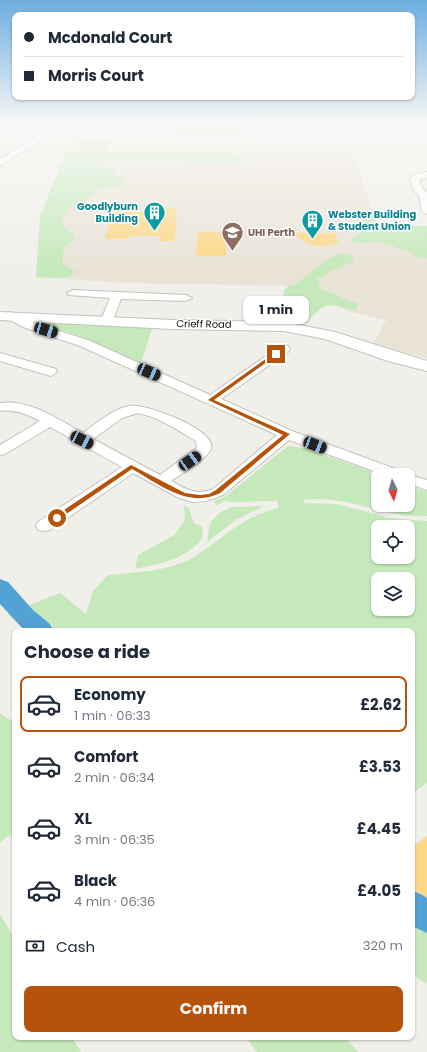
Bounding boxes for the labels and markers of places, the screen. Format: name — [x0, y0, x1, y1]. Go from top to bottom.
place label: Goodlyburn Building — [77, 199, 138, 226]
building icon: Goodlyburn Building — [141, 199, 167, 232]
building icon: Webster Building & Student Union — [299, 207, 325, 240]
place label: Webster Building & Student Union — [328, 207, 416, 234]
school or university icon: UHI Perth — [219, 219, 245, 252]
place label: UHI Perth — [248, 225, 295, 240]

